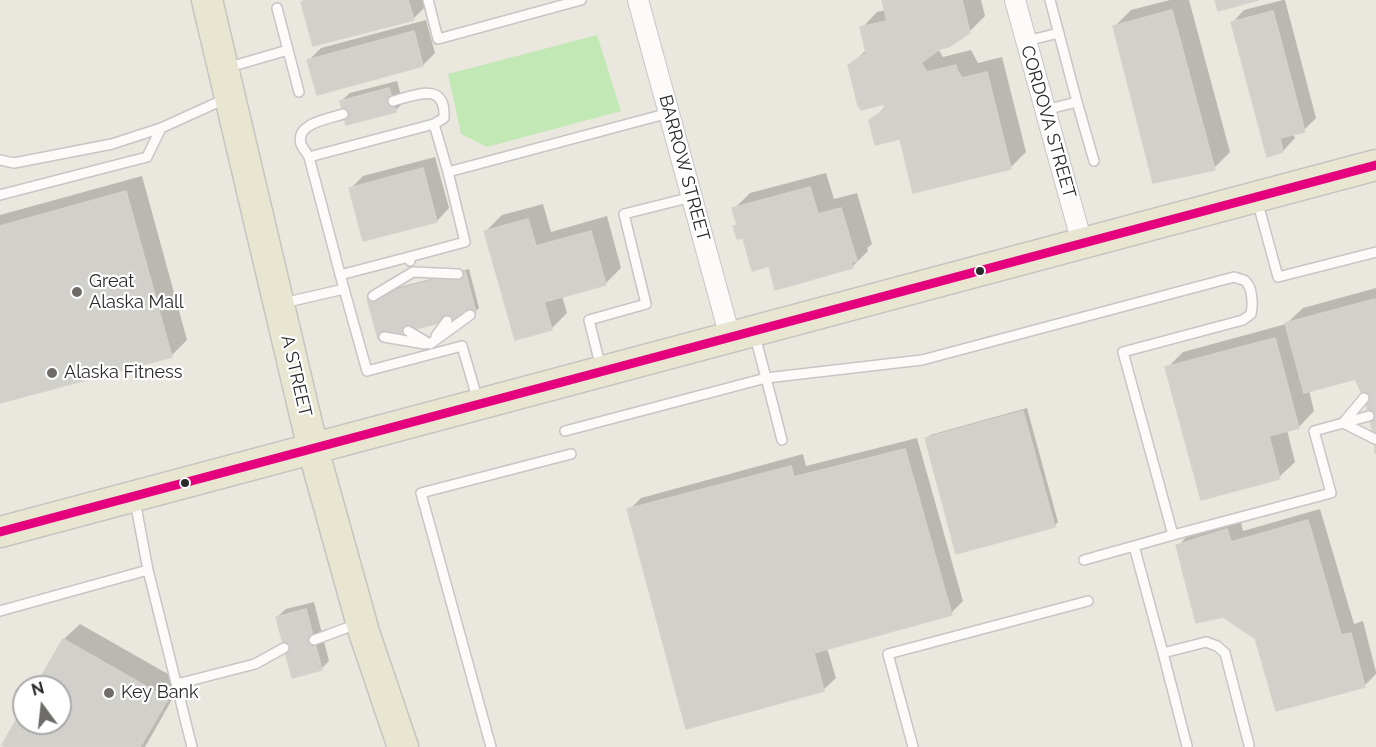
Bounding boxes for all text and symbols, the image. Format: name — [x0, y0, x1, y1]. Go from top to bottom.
street label: CORDOVA STREET — [1016, 43, 1080, 201]
street label: BARROW STREET — [654, 93, 714, 243]
unlabelled marker — [974, 265, 986, 277]
place label: Great Alaska Mall — [89, 271, 184, 314]
marker: Great Alaska Mall — [70, 285, 84, 299]
street label: A STREET — [276, 333, 316, 419]
place label: Alaska Fitness — [64, 362, 182, 384]
marker: Alaska Fitness — [45, 366, 59, 380]
unlabelled marker — [179, 477, 191, 489]
north arrow — [12, 675, 72, 735]
text: N — [29, 678, 46, 700]
place label: Key Bank — [121, 682, 198, 704]
marker: Key Bank — [102, 686, 116, 700]

